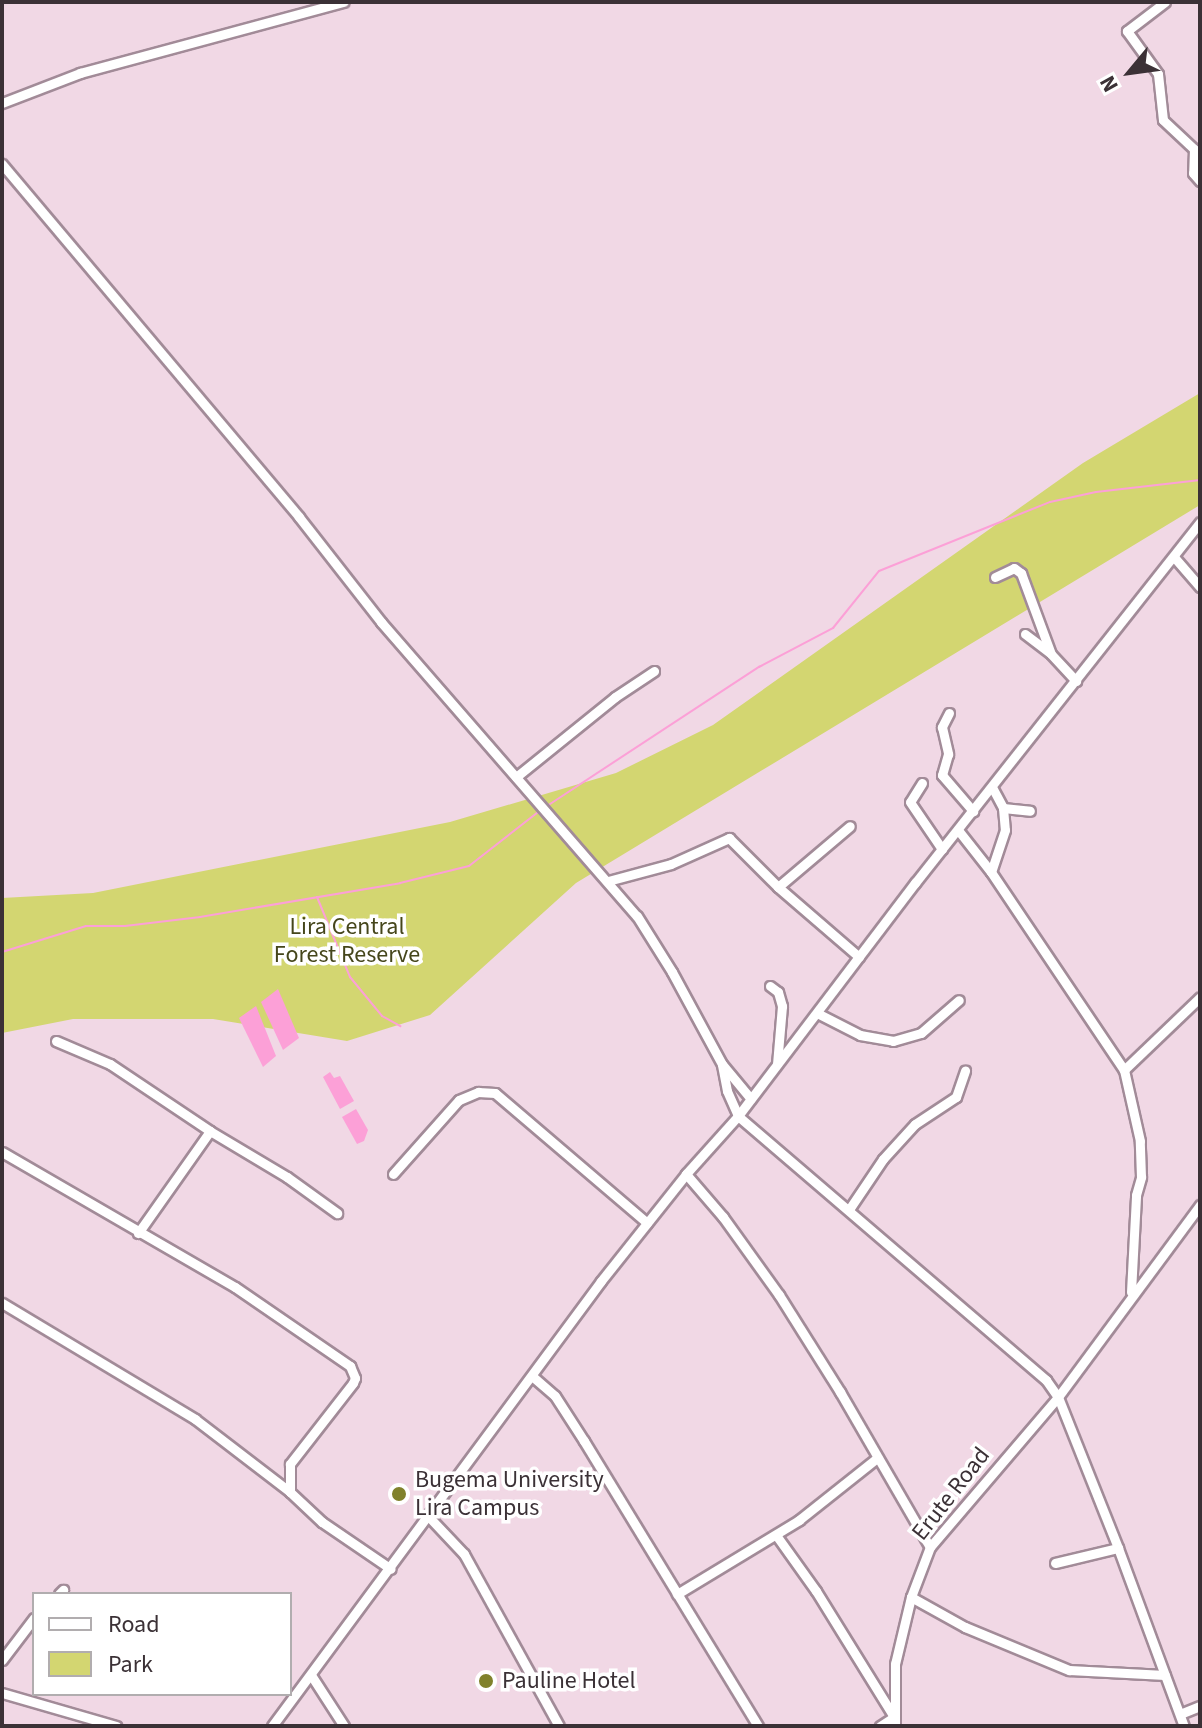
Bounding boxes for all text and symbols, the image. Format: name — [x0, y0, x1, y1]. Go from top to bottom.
north arrow — [1090, 32, 1170, 112]
text: N — [1091, 69, 1127, 98]
park label: Lira Central Forest Reserve — [274, 913, 420, 969]
street label: Erute Road — [906, 1442, 996, 1546]
place label: Bugema University Lira Campus — [415, 1466, 604, 1522]
marker: Bugema University Lira Campus — [390, 1485, 408, 1503]
legend — [32, 1592, 292, 1696]
text: Road — [108, 1607, 160, 1642]
text: Park — [108, 1647, 153, 1682]
place label: Pauline Hotel — [502, 1667, 636, 1695]
marker: Pauline Hotel — [477, 1672, 495, 1690]

